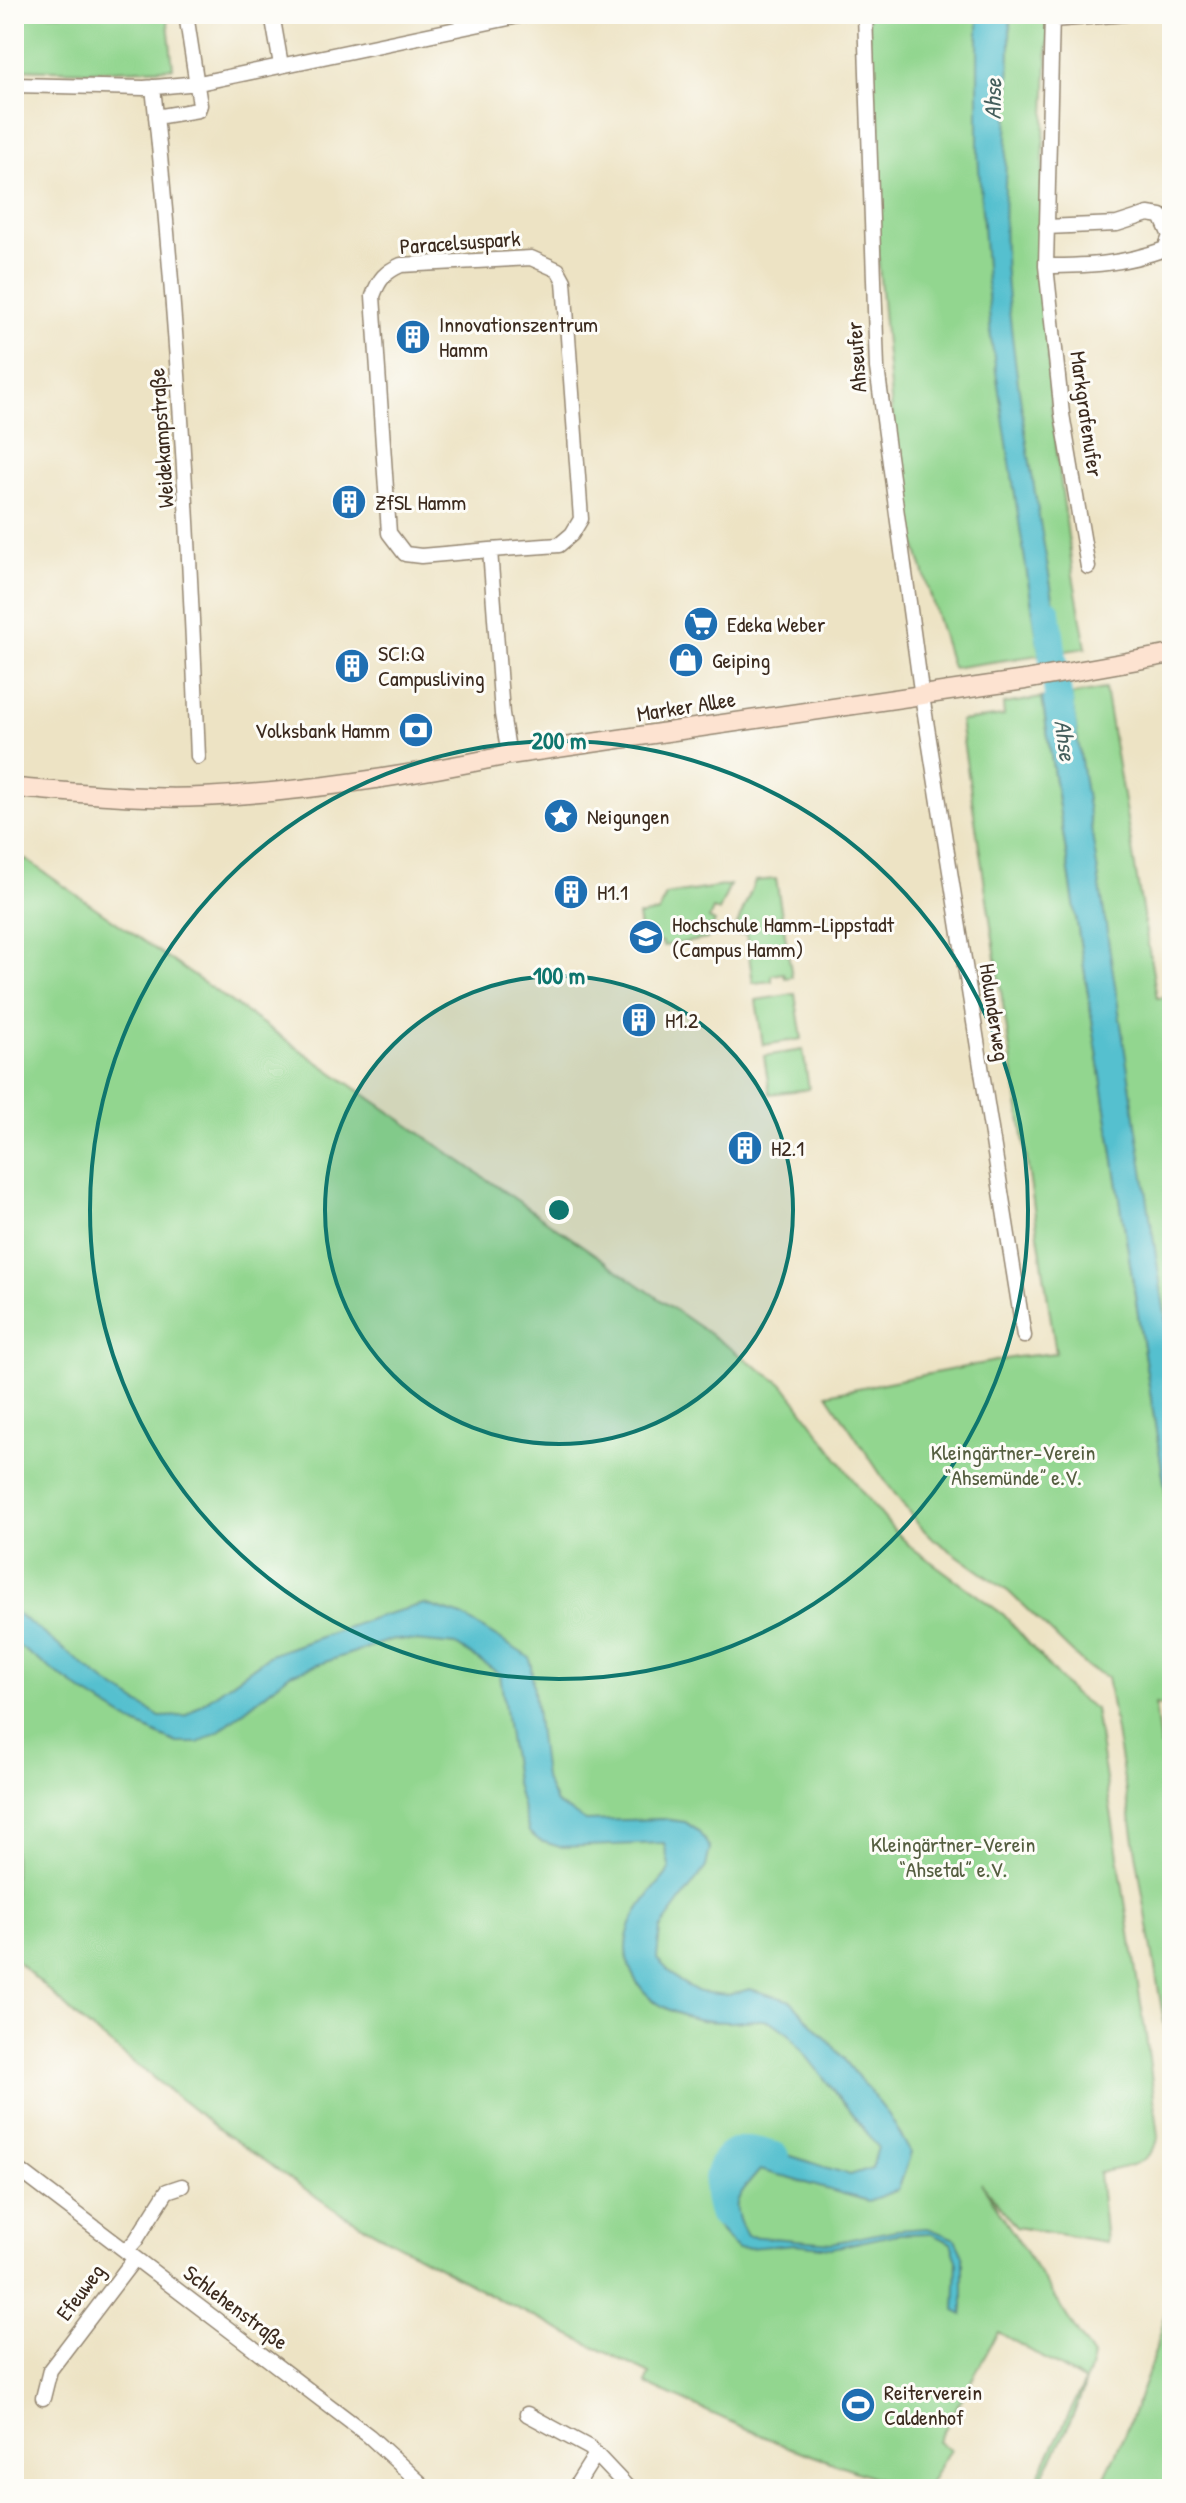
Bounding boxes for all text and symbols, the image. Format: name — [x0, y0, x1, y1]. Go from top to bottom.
water label: Ahse — [976, 77, 1008, 120]
street label: Paracelsuspark — [399, 223, 521, 261]
place label: Innovationszentrum Hamm — [439, 309, 598, 364]
building icon: Innovationszentrum Hamm — [394, 318, 432, 356]
street label: Ahseufer — [839, 320, 873, 394]
street label: Markgrafenufer — [1063, 349, 1111, 479]
street label: Weidekampstraße — [141, 367, 181, 509]
building icon: ZfSL Hamm — [330, 483, 368, 521]
place label: ZfSL Hamm — [375, 487, 466, 517]
supermarket icon: Edeka Weber — [682, 605, 720, 643]
place label: Edeka Weber — [727, 609, 826, 639]
place label: SCI:Q Campusliving — [378, 638, 485, 693]
shop icon: Geiping — [667, 641, 705, 679]
place label: Geiping — [712, 645, 770, 675]
building icon: SCI:Q Campusliving — [333, 647, 371, 685]
street label: Marker Allee — [635, 683, 738, 729]
bank icon: Volksbank Hamm — [397, 711, 435, 749]
place label: Volksbank Hamm — [255, 715, 390, 745]
water label: Ahse — [1047, 718, 1085, 764]
text: 200 m — [532, 724, 586, 756]
place icon: Neigungen — [542, 797, 580, 835]
place label: Neigungen — [587, 801, 669, 831]
building icon: H1.1 — [552, 873, 590, 911]
place label: H1.1 — [597, 877, 628, 907]
place label: Hochschule Hamm-Lippstadt (Campus Hamm) — [672, 909, 895, 964]
school or university icon: Hochschule Hamm-Lippstadt (Campus Hamm) — [627, 918, 665, 956]
text: 100 m — [533, 959, 585, 991]
street label: Holunderweg — [972, 961, 1018, 1063]
building icon: H1.2 — [620, 1001, 658, 1039]
place label: H1.2 — [665, 1005, 699, 1035]
building icon: H2.1 — [726, 1129, 764, 1167]
place label: H2.1 — [771, 1133, 804, 1163]
centre of rings — [545, 1196, 573, 1224]
park label: Kleingärtner-Verein “Ahsemünde” e.V. — [931, 1437, 1095, 1492]
park label: Kleingärtner-Verein “Ahsetal” e.V. — [871, 1829, 1035, 1884]
street label: Efeuweg — [49, 2257, 111, 2327]
street label: Schlehenstraße — [177, 2258, 295, 2356]
place label: Reiterverein Caldenhof — [884, 2377, 982, 2432]
sports icon: Reiterverein Caldenhof — [839, 2386, 877, 2424]

